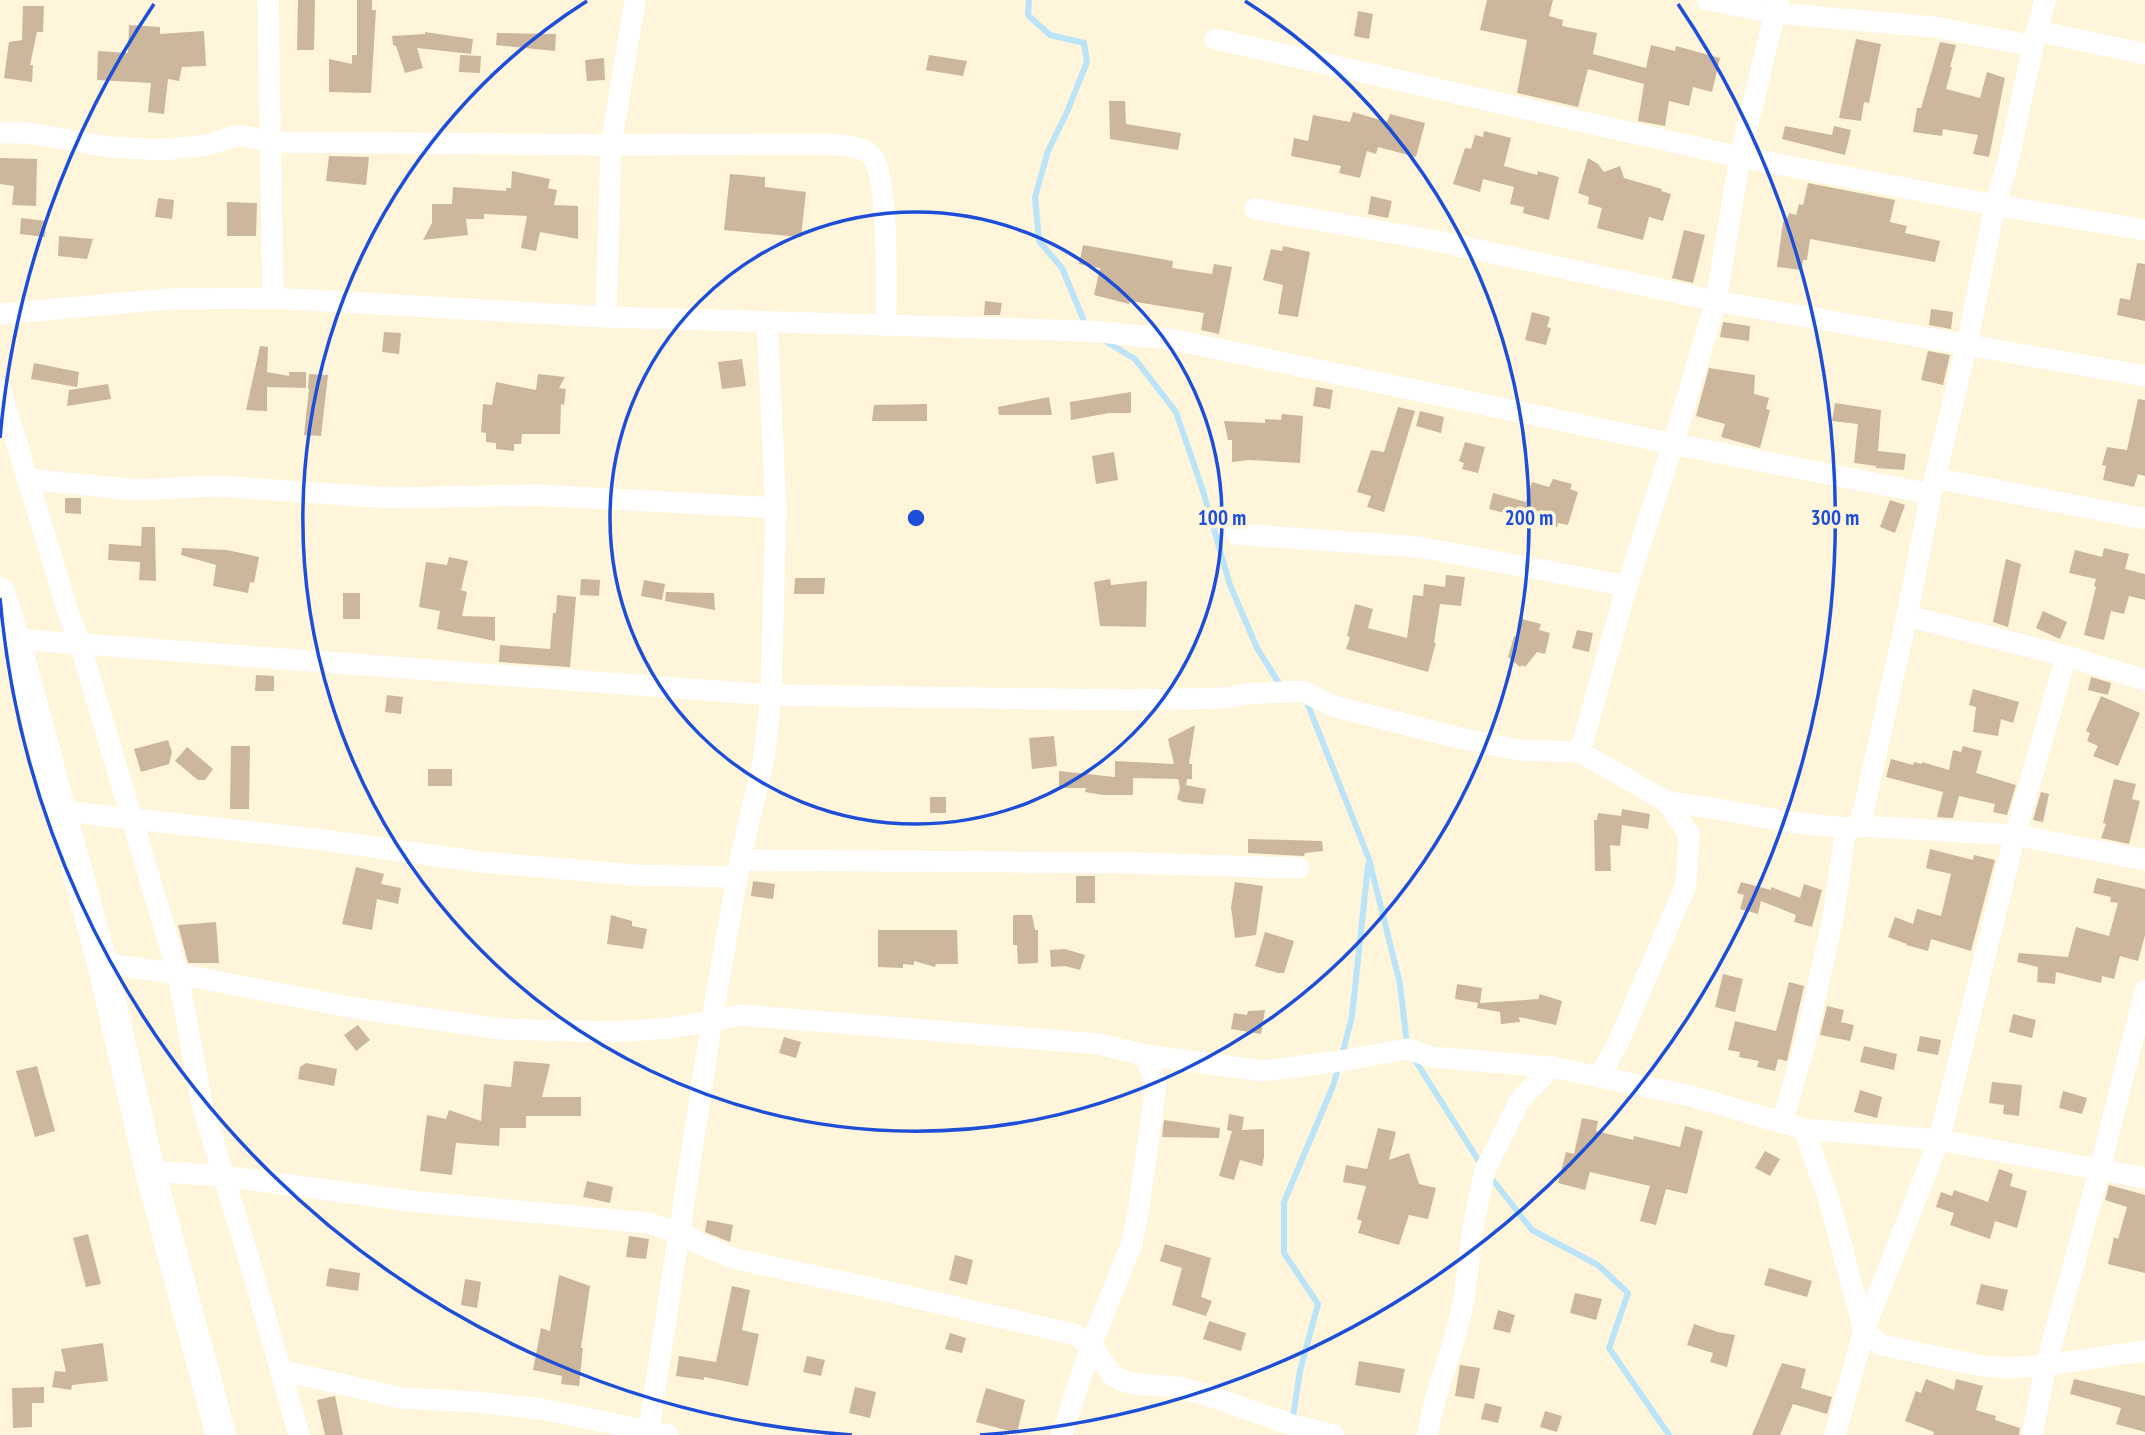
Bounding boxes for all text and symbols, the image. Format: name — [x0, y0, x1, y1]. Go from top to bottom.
text: 100 m — [1198, 504, 1246, 531]
text: 200 m — [1505, 504, 1553, 531]
text: 300 m — [1811, 504, 1859, 531]
centre of rings — [904, 506, 928, 530]

